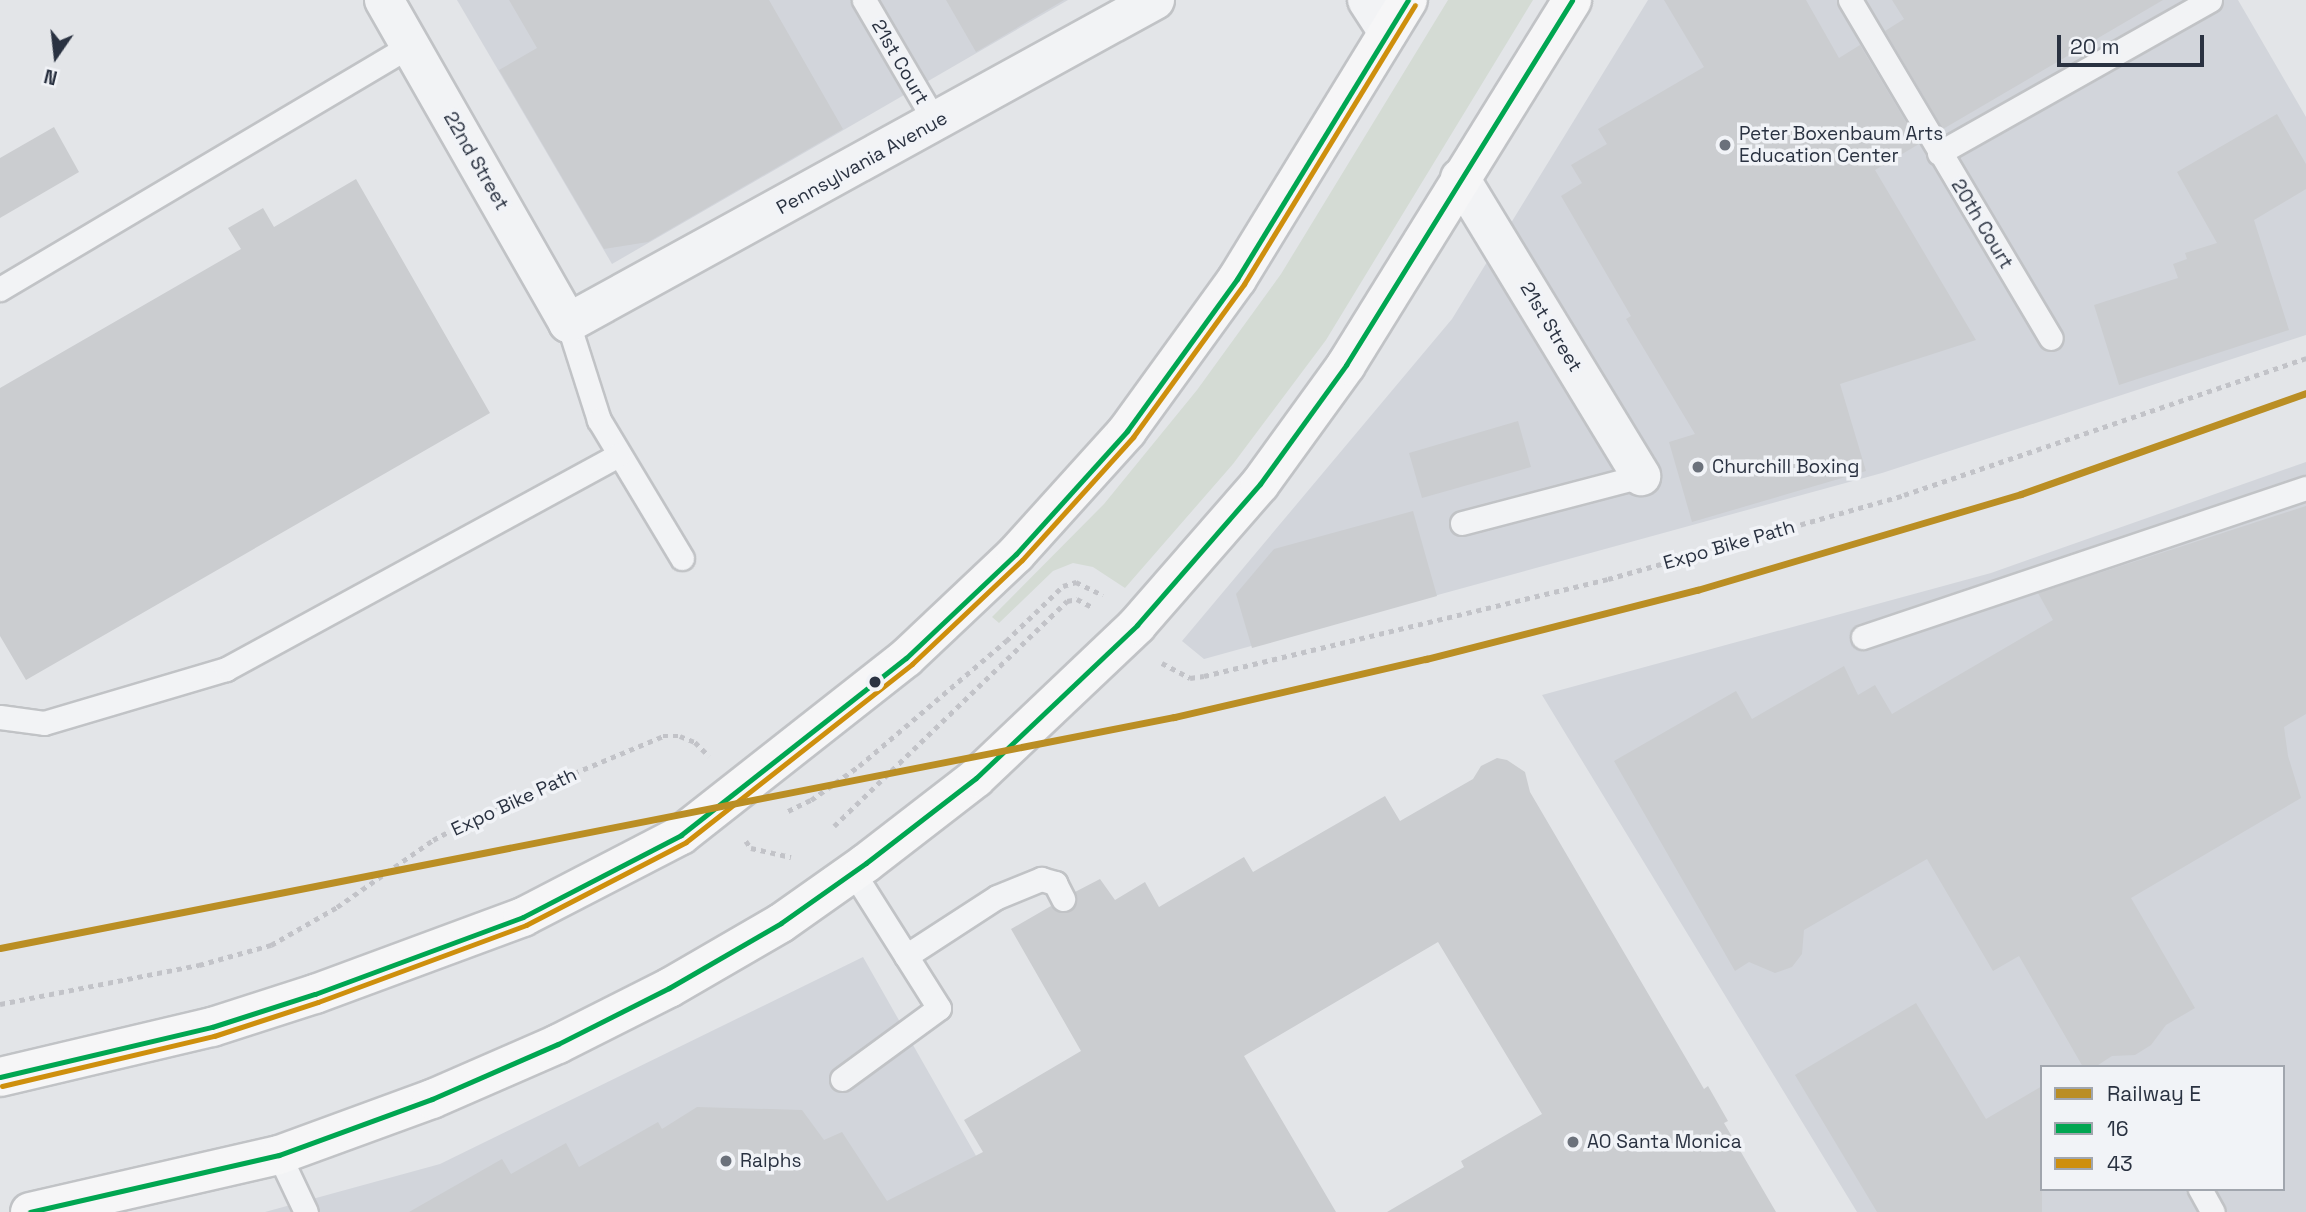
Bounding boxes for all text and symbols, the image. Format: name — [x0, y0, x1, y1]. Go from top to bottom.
street label: 21st Court — [867, 15, 933, 109]
north arrow — [21, 21, 91, 91]
scale bar — [2061, 21, 2208, 65]
text: 20 m — [2070, 33, 2120, 60]
text: N — [42, 63, 60, 91]
street label: Pennsylvania Avenue — [772, 106, 952, 220]
street label: 22nd Street — [439, 108, 513, 214]
place label: Peter Boxenbaum Arts Education Center — [1739, 123, 1944, 167]
marker: Peter Boxenbaum Arts Education Center — [1717, 137, 1733, 153]
street label: 20th Court — [1946, 175, 2018, 273]
street label: 21st Street — [1515, 278, 1587, 376]
place label: Churchill Boxing — [1712, 456, 1859, 478]
marker: Churchill Boxing — [1690, 459, 1706, 475]
street label: Expo Bike Path — [1661, 515, 1797, 575]
unlabelled marker — [868, 675, 882, 689]
street label: Expo Bike Path — [448, 763, 580, 841]
legend — [2040, 1065, 2285, 1191]
text: Railway E — [2107, 1080, 2201, 1107]
text: 16 — [2107, 1115, 2129, 1142]
place label: AO Santa Monica — [1587, 1131, 1742, 1153]
marker: AO Santa Monica — [1565, 1134, 1581, 1150]
place label: Ralphs — [740, 1150, 801, 1172]
text: 43 — [2107, 1150, 2133, 1177]
marker: Ralphs — [718, 1153, 734, 1169]

